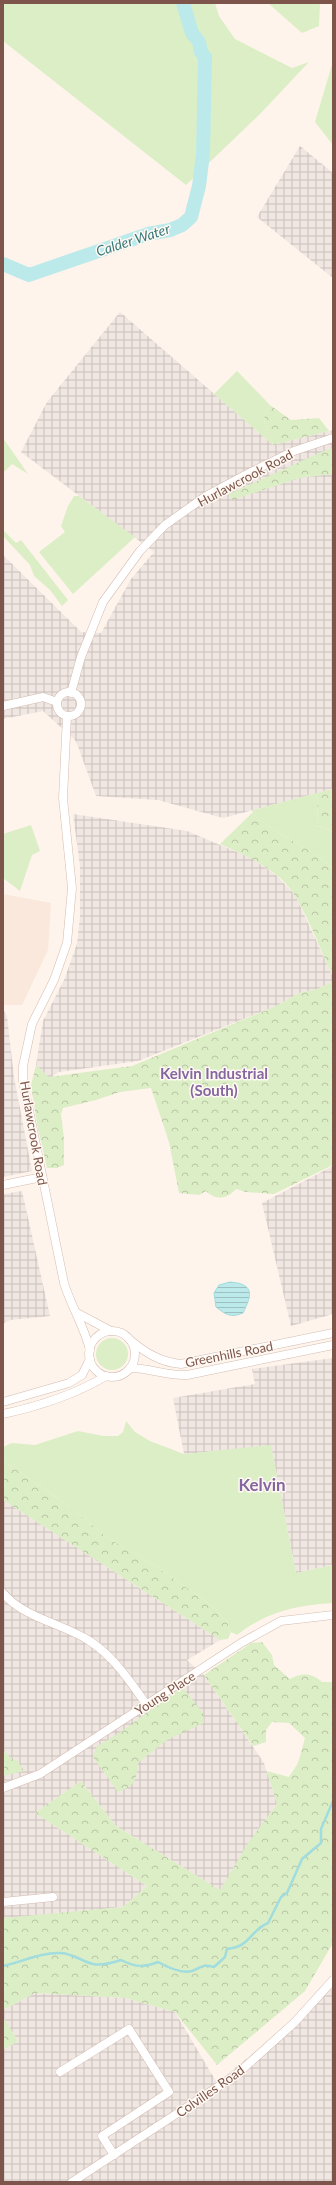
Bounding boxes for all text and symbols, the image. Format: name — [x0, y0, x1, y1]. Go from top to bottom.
water label: Calder Water — [94, 220, 172, 259]
street label: Hurlawcrook Road — [195, 446, 295, 510]
district label: Kelvin Industrial (South) — [160, 1064, 268, 1099]
street label: Hurlawcrook Road — [17, 1080, 51, 1186]
street label: Greenhills Road — [184, 1338, 274, 1370]
district label: Kelvin — [238, 1474, 286, 1495]
street label: Young Place — [132, 1667, 198, 1718]
street label: Colvilles Road — [173, 2062, 247, 2120]

